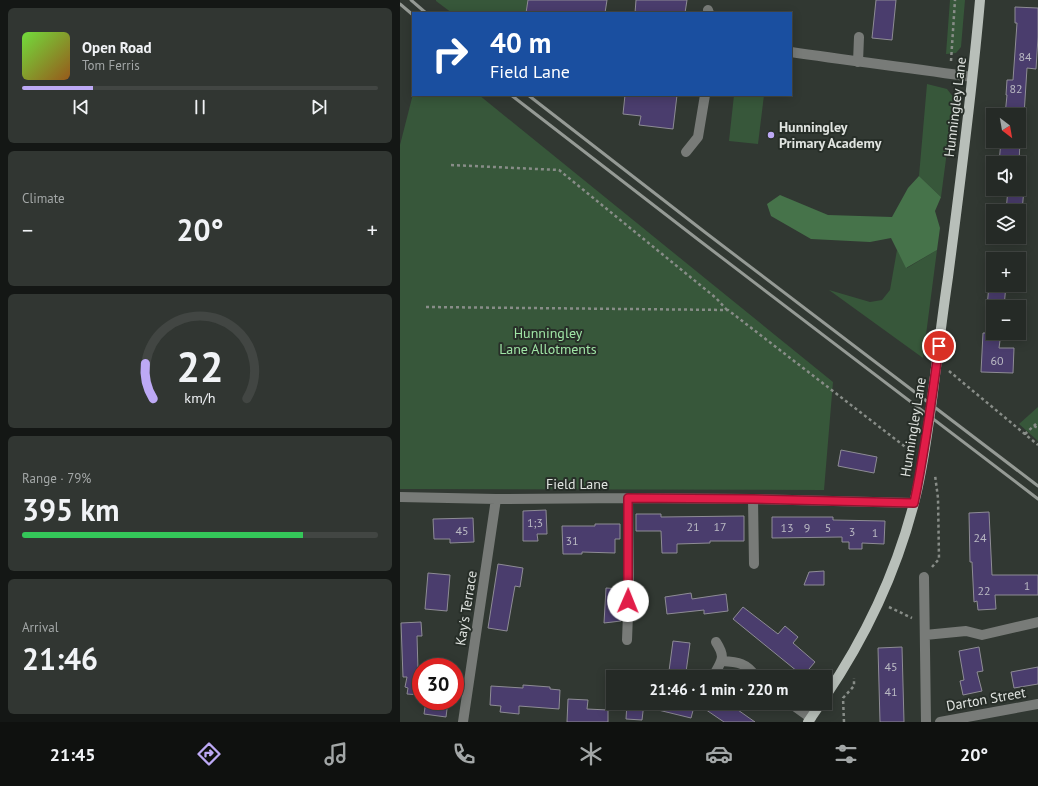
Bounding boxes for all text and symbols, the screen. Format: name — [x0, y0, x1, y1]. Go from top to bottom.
text: 40 m — [490, 24, 551, 61]
icon: right — [424, 28, 476, 80]
text: Open Road — [82, 38, 152, 57]
house number: 84 — [1018, 49, 1032, 64]
street label: Hunningley Lane — [940, 56, 970, 158]
text: Tom Ferris — [82, 57, 140, 74]
text: Field Lane — [490, 60, 570, 83]
house number: 82 — [1009, 81, 1023, 96]
icon: previous — [70, 96, 92, 118]
icon: pause — [189, 96, 211, 118]
icon: next — [308, 96, 330, 118]
north arrow — [986, 108, 1026, 148]
map controls — [986, 108, 1026, 340]
place label: Hunningley Primary Academy — [779, 118, 882, 152]
marker: Hunningley Primary Academy — [766, 130, 776, 140]
button: sound — [986, 156, 1026, 196]
text: Climate — [22, 190, 65, 207]
button: layers — [986, 204, 1026, 244]
text: 20° — [176, 210, 224, 249]
text: − — [22, 216, 33, 244]
text: + — [367, 216, 378, 244]
button: + — [986, 252, 1026, 292]
button: − — [986, 300, 1026, 340]
park label: Hunningley Lane Allotments — [499, 324, 597, 358]
pin — [922, 329, 956, 363]
icon: arrive — [928, 335, 950, 357]
text: 22 — [176, 340, 224, 393]
house number: 60 — [990, 353, 1004, 368]
street label: Hunningley Lane — [896, 376, 930, 478]
text: km/h — [184, 388, 216, 407]
text: Range · 79% — [22, 470, 91, 487]
street label: Field Lane — [546, 475, 608, 493]
text: 395 km — [22, 490, 120, 529]
house number: 1;3 — [527, 515, 543, 530]
house number: 21 — [686, 519, 700, 534]
house number: 17 — [713, 519, 727, 534]
house number: 13 — [780, 520, 794, 535]
house number: 9 — [804, 520, 810, 535]
house number: 5 — [825, 520, 831, 535]
house number: 45 — [455, 523, 469, 538]
house number: 3 — [849, 524, 855, 539]
house number: 1 — [872, 525, 878, 540]
house number: 24 — [973, 530, 987, 545]
house number: 31 — [565, 533, 579, 548]
street label: Kay's Terrace — [451, 569, 481, 647]
house number: 1 — [1024, 578, 1030, 593]
position arrow — [607, 580, 649, 622]
house number: 22 — [977, 583, 991, 598]
text: Arrival — [22, 619, 58, 636]
text: 21:46 — [22, 639, 98, 678]
speed limit sign: 30 — [412, 658, 464, 710]
house number: 45 — [884, 659, 898, 674]
text: 21:46 · 1 min · 220 m — [650, 680, 788, 699]
street label: Darton Street — [945, 683, 1027, 715]
house number: 41 — [884, 684, 898, 699]
icon: directions — [195, 740, 223, 768]
icon: music — [322, 740, 350, 768]
icon: phone — [450, 740, 478, 768]
icon: climate — [577, 740, 605, 768]
icon: car — [705, 740, 733, 768]
icon: filters — [832, 740, 860, 768]
text: 21:45 — [50, 743, 95, 766]
text: 20° — [960, 743, 988, 766]

